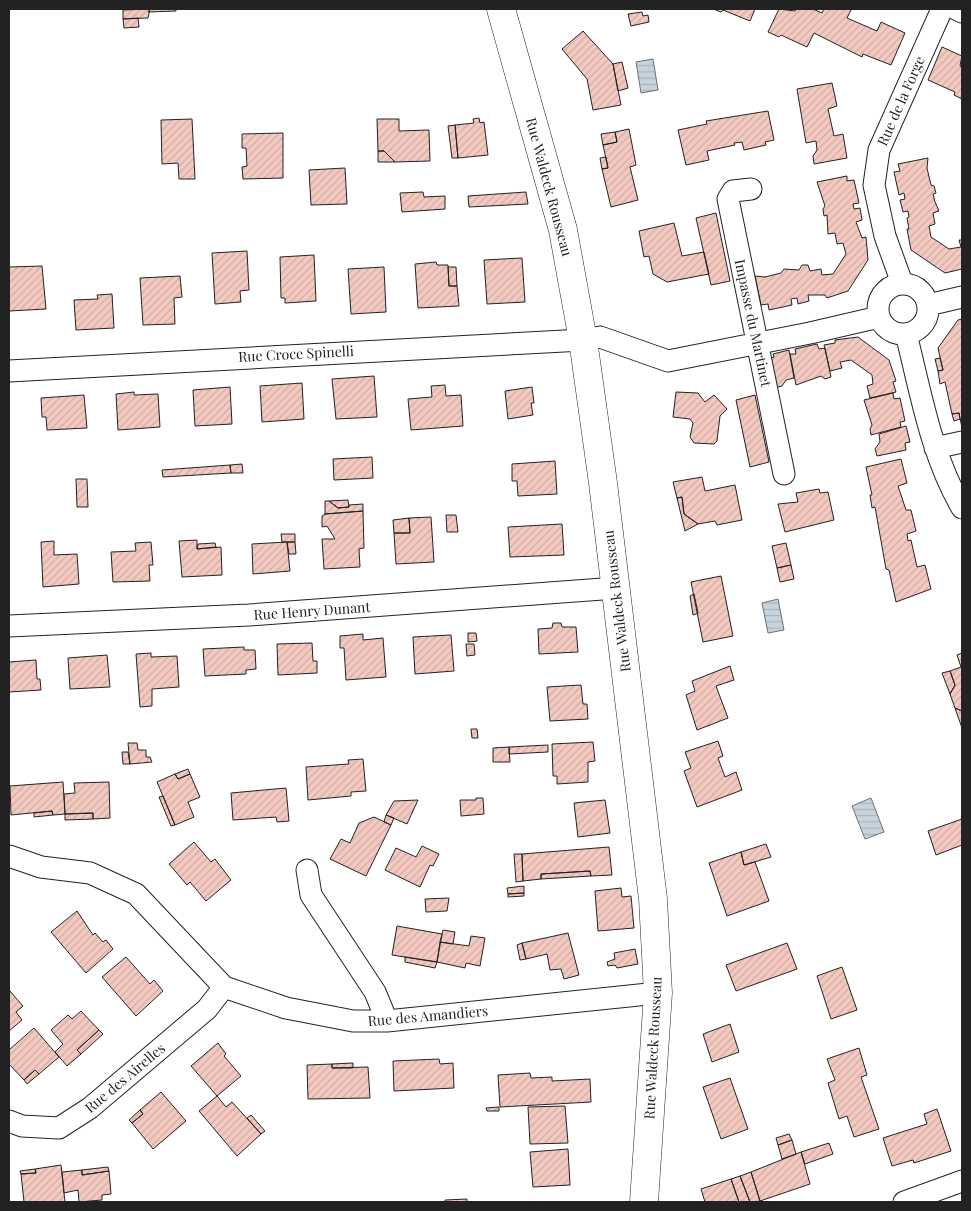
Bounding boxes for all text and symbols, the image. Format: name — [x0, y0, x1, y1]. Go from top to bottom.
street label: Rue de la Forge — [872, 53, 929, 149]
street label: Rue Waldeck Rousseau — [522, 115, 577, 258]
street label: Impasse du Martinet — [731, 257, 777, 389]
street label: Rue Croce Spinelli — [238, 341, 354, 366]
street label: Rue Waldeck Rousseau — [598, 529, 635, 673]
street label: Rue Henry Dunant — [253, 597, 372, 624]
street label: Rue Waldeck Rousseau — [639, 976, 666, 1120]
street label: Rue des Amandiers — [367, 1001, 489, 1030]
street label: Rue des Airelles — [80, 1038, 169, 1117]

